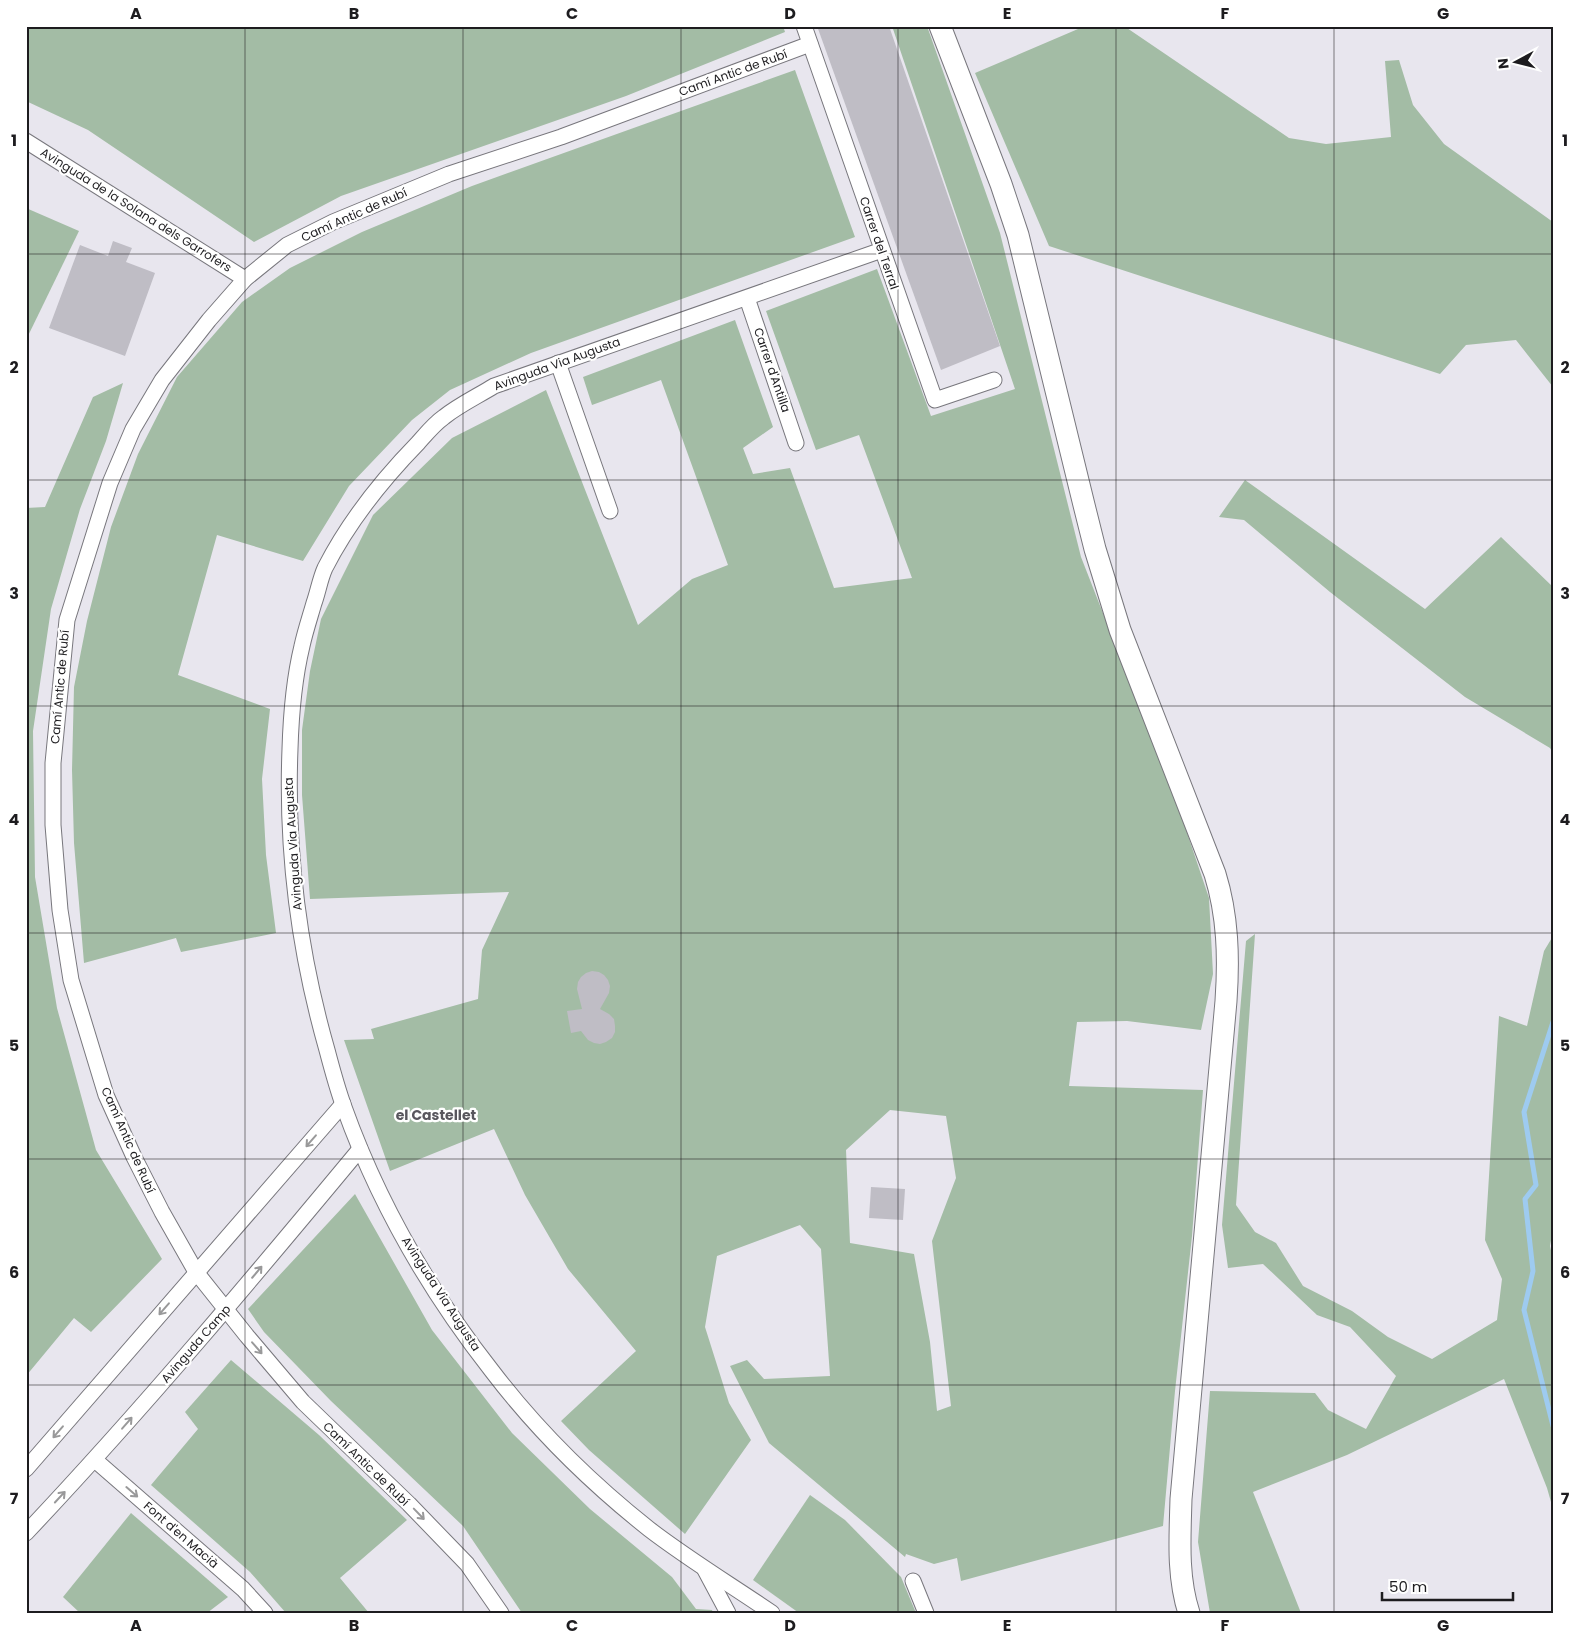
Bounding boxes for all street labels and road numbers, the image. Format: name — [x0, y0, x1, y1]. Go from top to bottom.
street label: Camí Antic de Rubí — [676, 45, 789, 100]
street label: Avinguda de la Solana dels Garrofers — [37, 143, 235, 276]
street label: Camí Antic de Rubí — [298, 184, 409, 246]
street label: Carrer del Terral — [856, 194, 903, 292]
street label: Carrer d'Antilla — [750, 325, 795, 414]
street label: Avinguda Via Augusta — [491, 333, 622, 394]
street label: Camí Antic de Rubí — [46, 629, 73, 745]
street label: Avinguda Via Augusta — [279, 777, 306, 911]
street label: Camí Antic de Rubí — [97, 1084, 159, 1195]
street label: Avinguda Via Augusta — [398, 1233, 485, 1354]
street label: Avinguda Camp — [157, 1301, 234, 1386]
street label: Camí Antic de Rubí — [319, 1418, 413, 1509]
street label: Font d'en Macià — [140, 1497, 222, 1572]

